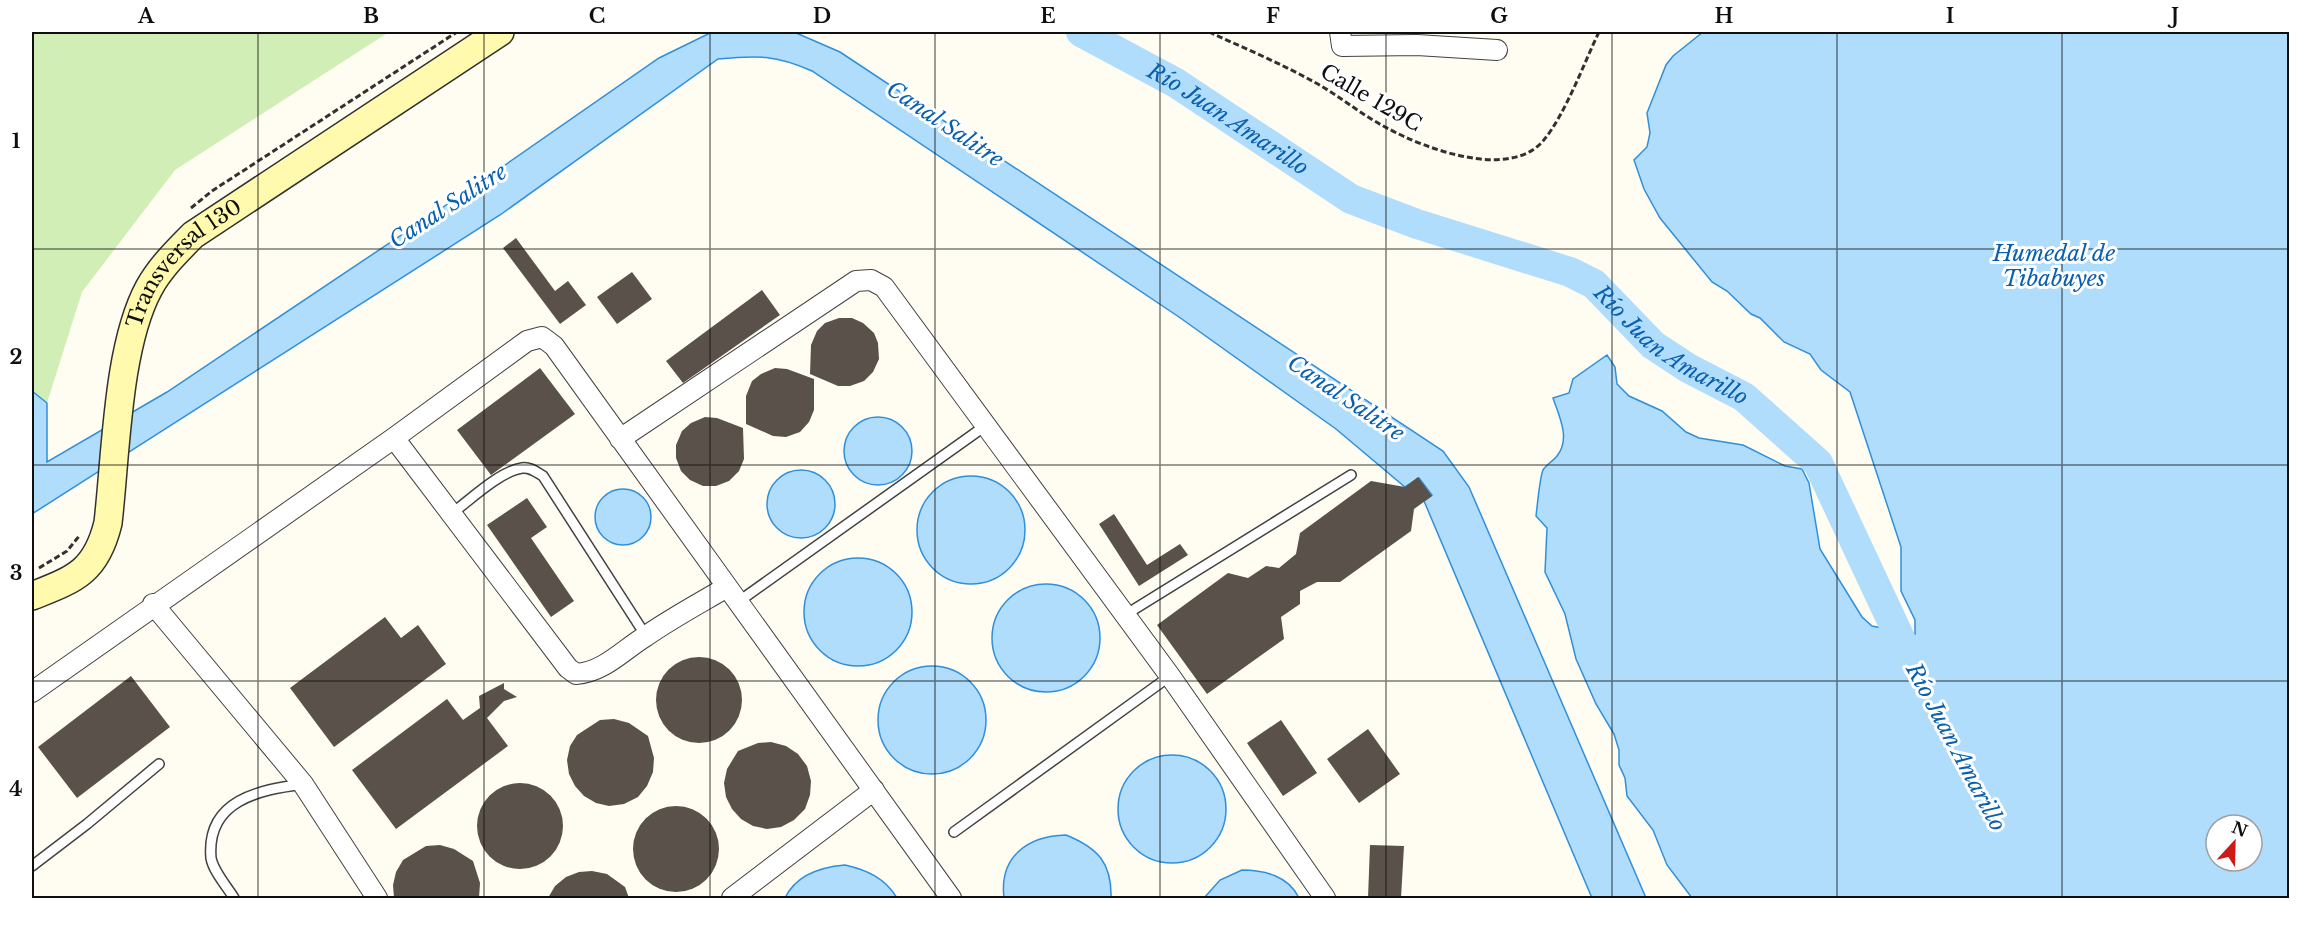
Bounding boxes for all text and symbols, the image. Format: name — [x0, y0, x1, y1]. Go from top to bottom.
text: A — [137, 4, 155, 28]
text: B — [363, 4, 379, 28]
text: C — [589, 4, 605, 28]
text: D — [813, 4, 831, 28]
text: E — [1040, 4, 1056, 28]
text: F — [1266, 4, 1280, 28]
text: G — [1490, 4, 1508, 28]
text: H — [1715, 4, 1734, 28]
text: I — [1946, 4, 1954, 28]
text: J — [2167, 4, 2179, 28]
water label: Río Juan Amarillo — [1142, 56, 1314, 181]
street label: Calle 129C — [1316, 59, 1426, 137]
water label: Canal Salitre — [882, 75, 1008, 173]
text: 1 — [12, 129, 21, 153]
water label: Canal Salitre — [384, 158, 512, 254]
street label: Transversal 130 — [121, 194, 247, 331]
water label: Humedal de Tibabuyes — [1992, 240, 2115, 292]
water label: Río Juan Amarillo — [1588, 278, 1753, 410]
text: 2 — [9, 345, 23, 369]
water label: Canal Salitre — [1283, 349, 1409, 447]
text: 3 — [10, 561, 22, 585]
water label: Río Juan Amarillo — [1900, 657, 2012, 836]
text: 4 — [9, 777, 23, 801]
north arrow — [2204, 813, 2264, 873]
text: N — [2229, 817, 2250, 841]

